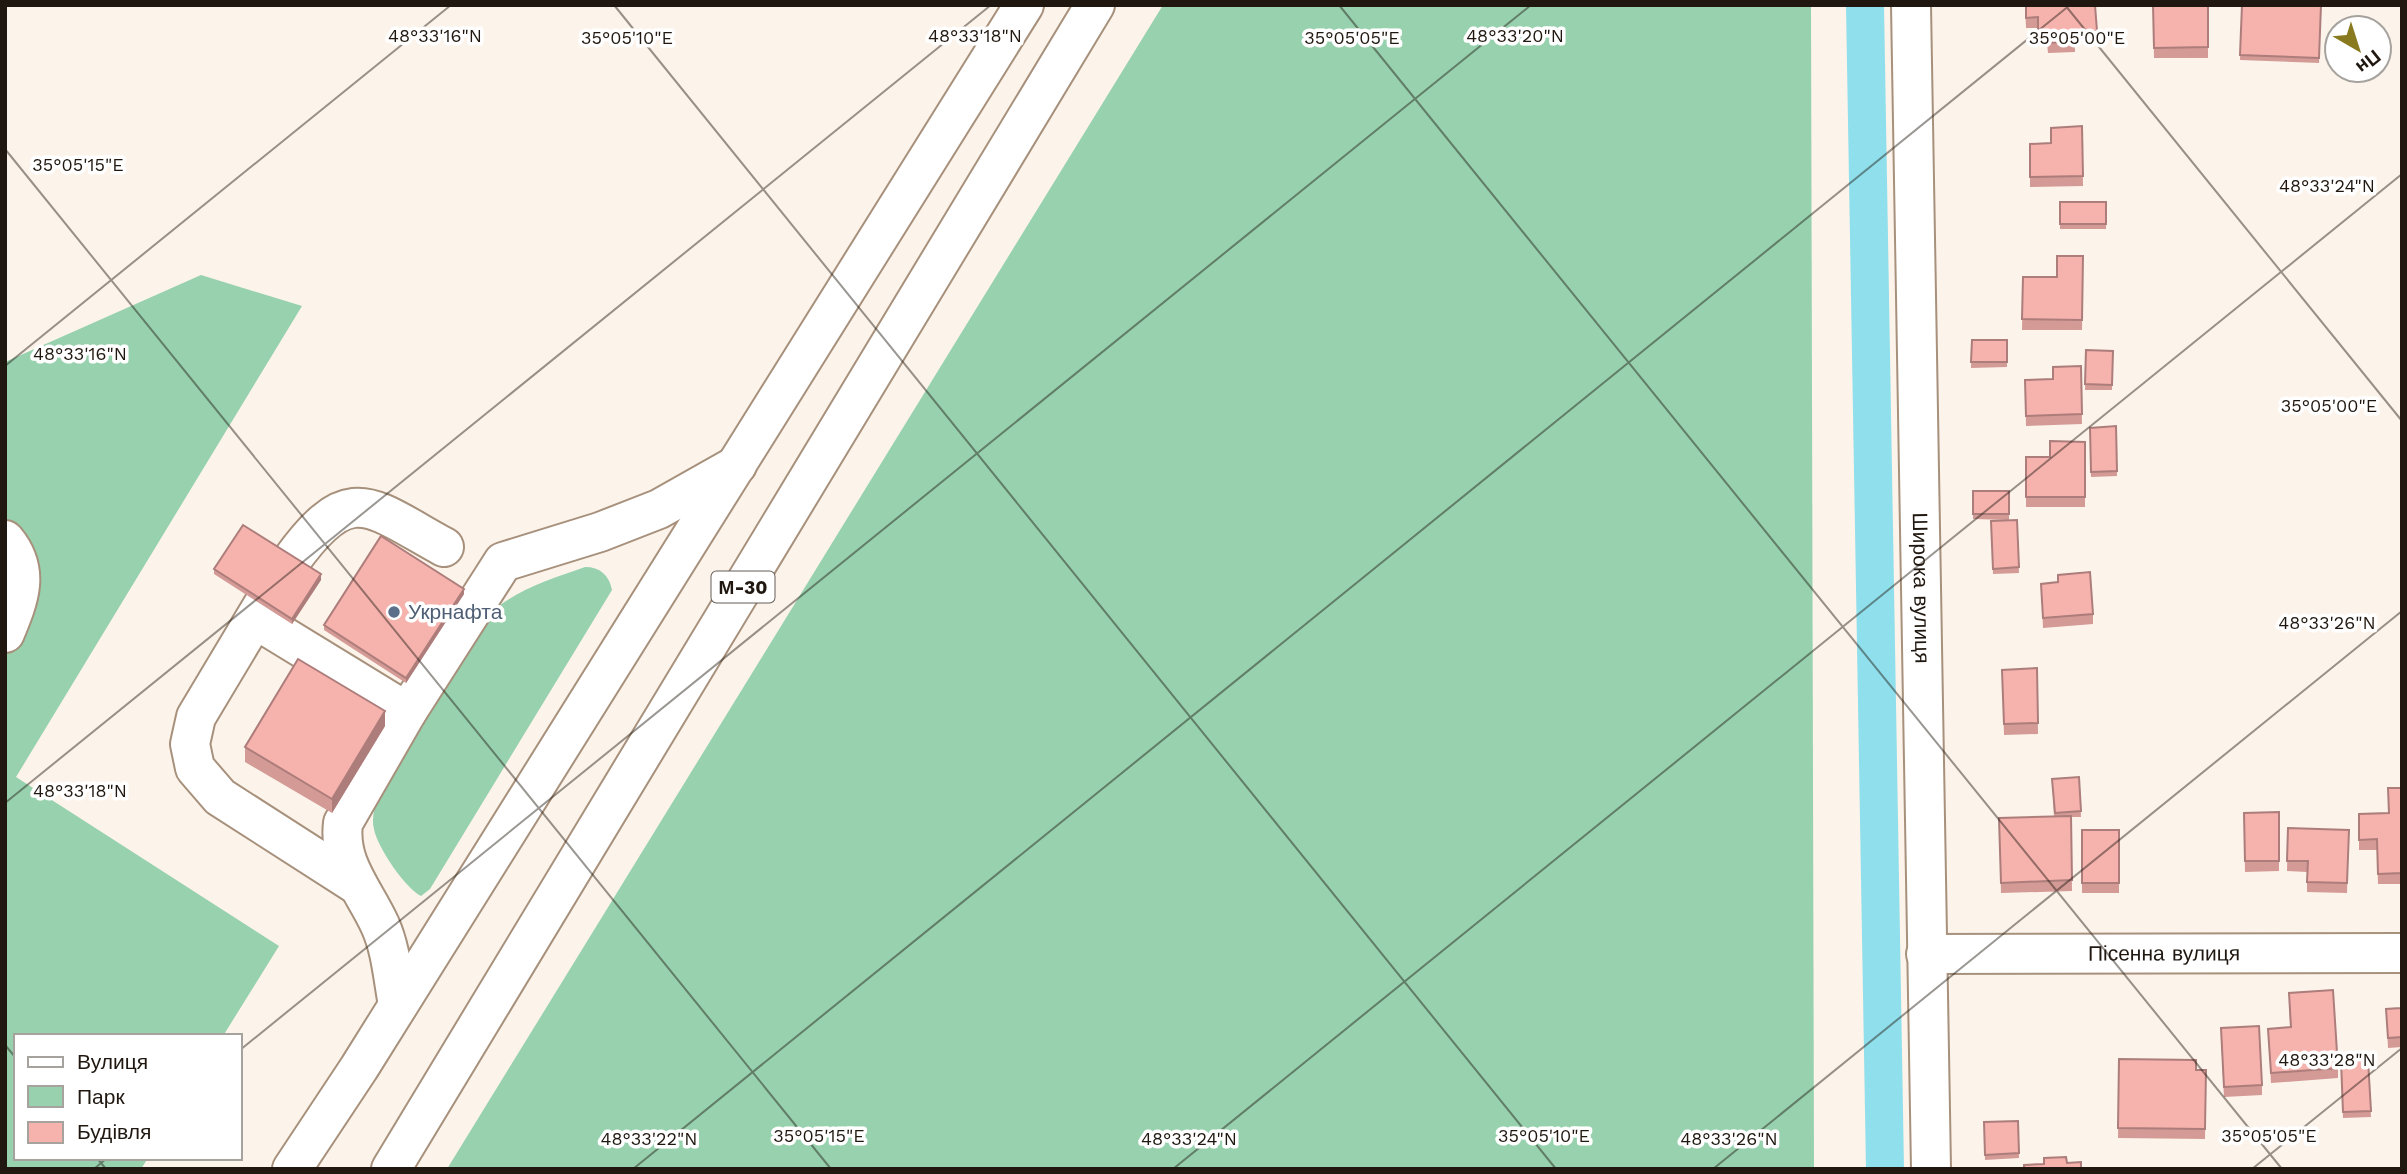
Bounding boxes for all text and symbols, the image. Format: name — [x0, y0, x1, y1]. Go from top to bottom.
north arrow — [2323, 14, 2393, 84]
text: 48°33'16"N — [388, 25, 482, 46]
text: 48°33'18"N — [928, 25, 1022, 46]
text: 48°33'20"N — [1466, 25, 1564, 46]
text: 35°05'10"E — [581, 27, 673, 48]
text: 35°05'05"E — [1304, 27, 1400, 48]
text: 35°05'00"E — [2029, 27, 2125, 48]
text: Пн — [2351, 45, 2385, 79]
text: 35°05'15"E — [32, 154, 124, 175]
text: 48°33'24"N — [2279, 175, 2375, 196]
text: 48°33'16"N — [33, 343, 127, 364]
text: 35°05'00"E — [2281, 395, 2377, 416]
street label: Широка вулиця — [1908, 512, 1935, 664]
road number: М-30 — [712, 572, 774, 602]
place label: Укрнафта — [408, 599, 503, 624]
marker: Укрнафта — [386, 604, 402, 620]
text: 48°33'26"N — [2278, 612, 2376, 633]
text: 48°33'18"N — [33, 780, 127, 801]
street label: Пісенна вулиця — [2088, 940, 2240, 966]
legend — [14, 1034, 242, 1160]
text: Вулиця — [77, 1049, 148, 1074]
text: 48°33'28"N — [2278, 1049, 2376, 1070]
text: Парк — [77, 1084, 125, 1109]
text: Будівля — [77, 1119, 151, 1144]
text: 35°05'15"E — [773, 1125, 865, 1146]
text: 35°05'10"E — [1498, 1125, 1590, 1146]
text: 35°05'05"E — [2221, 1125, 2317, 1146]
text: 48°33'22"N — [600, 1128, 698, 1149]
text: 48°33'24"N — [1141, 1128, 1237, 1149]
text: 48°33'26"N — [1680, 1128, 1778, 1149]

